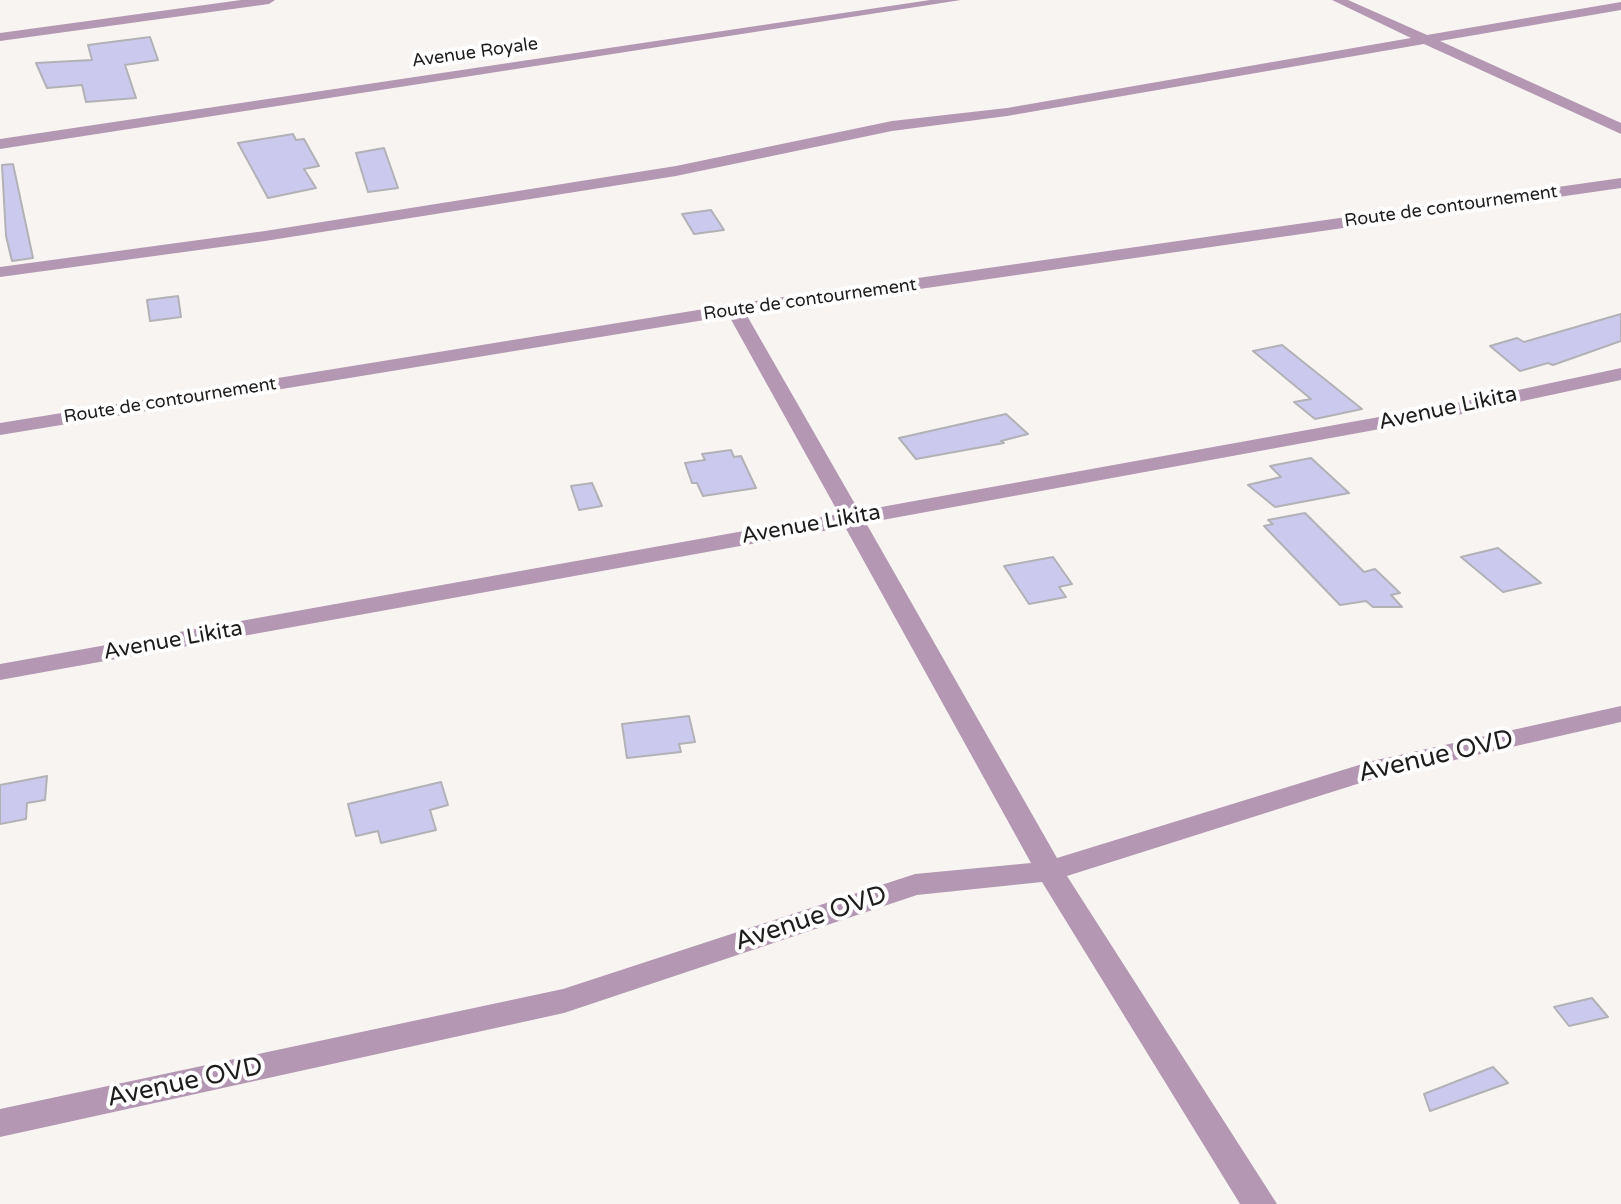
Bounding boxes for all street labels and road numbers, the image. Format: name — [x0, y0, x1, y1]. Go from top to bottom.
street label: Avenue Royale — [411, 33, 539, 73]
street label: Route de contournement — [1343, 181, 1559, 233]
street label: Route de contournement — [702, 274, 918, 326]
street label: Route de contournement — [62, 374, 278, 428]
street label: Avenue Likita — [1376, 381, 1520, 437]
street label: Avenue Likita — [739, 500, 883, 550]
street label: Avenue Likita — [101, 616, 245, 666]
street label: Avenue OVD — [1355, 724, 1517, 790]
street label: Avenue OVD — [731, 880, 891, 958]
street label: Avenue OVD — [104, 1051, 266, 1115]

